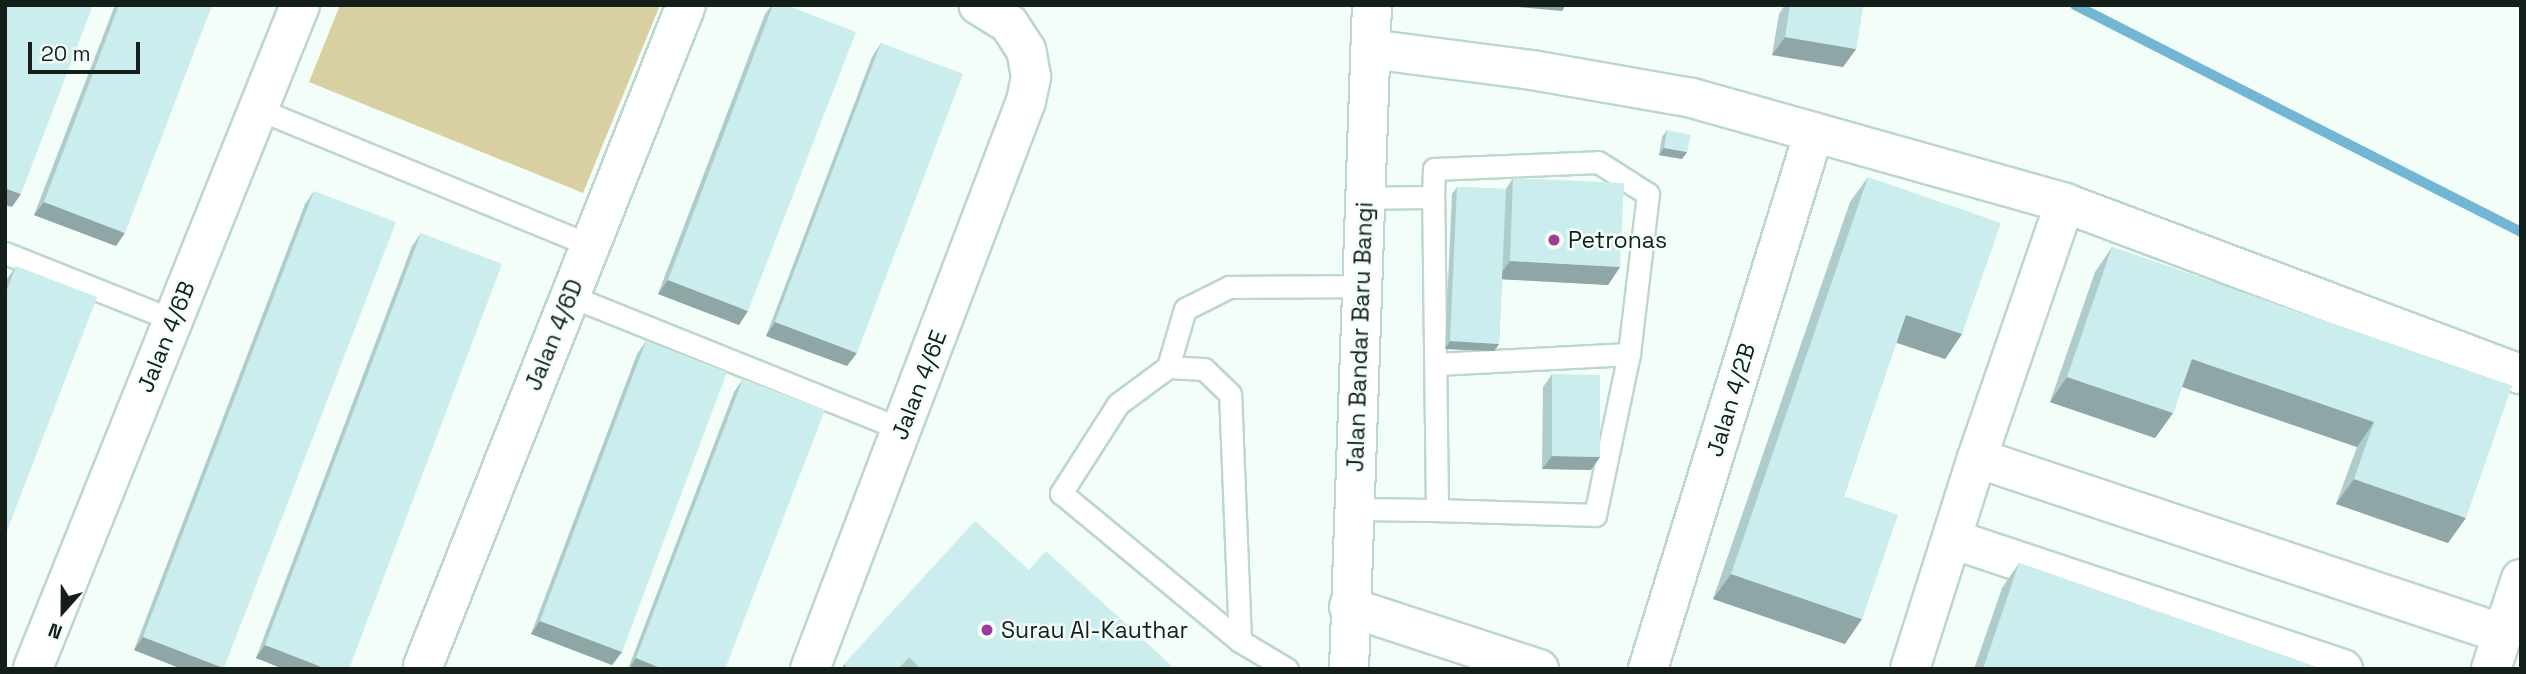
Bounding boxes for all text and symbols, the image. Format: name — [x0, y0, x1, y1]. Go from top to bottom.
scale bar — [32, 28, 144, 72]
text: 20 m — [41, 40, 91, 67]
street label: Jalan Bandar Baru Bangi — [1341, 201, 1379, 473]
place label: Petronas — [1568, 226, 1667, 254]
marker: Petronas — [1546, 232, 1562, 248]
street label: Jalan 4/6D — [519, 275, 589, 395]
street label: Jalan 4/6B — [131, 277, 201, 397]
street label: Jalan 4/6E — [885, 326, 953, 444]
street label: Jalan 4/2B — [1701, 340, 1761, 460]
north arrow — [28, 576, 98, 646]
place label: Surau Al-Kauthar — [1001, 616, 1189, 644]
text: N — [45, 617, 66, 645]
marker: Surau Al-Kauthar — [979, 622, 995, 638]

